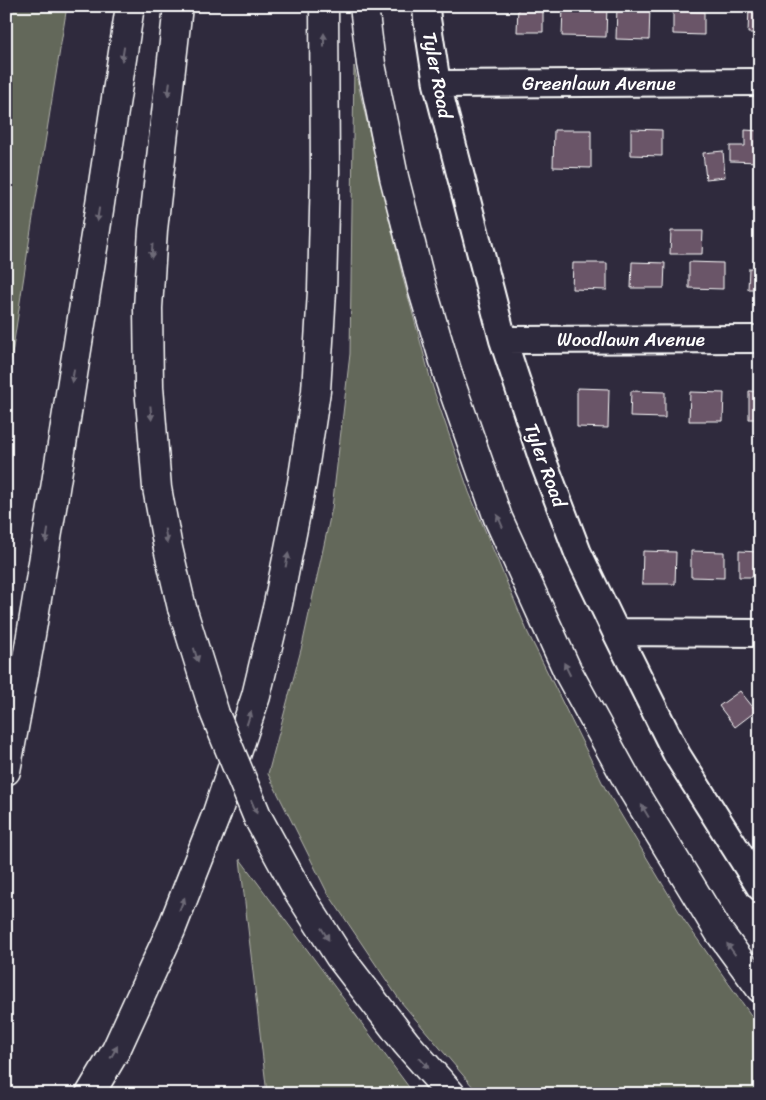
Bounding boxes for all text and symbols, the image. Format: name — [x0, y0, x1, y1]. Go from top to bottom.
street label: Tyler Road — [413, 29, 462, 123]
one-way arrow — [320, 32, 328, 48]
one-way arrow — [118, 47, 126, 63]
street label: Greenlawn Avenue — [522, 67, 676, 100]
one-way arrow — [165, 82, 173, 98]
one-way arrow — [94, 207, 102, 223]
one-way arrow — [147, 243, 155, 259]
street label: Woodlawn Avenue — [557, 323, 705, 356]
one-way arrow — [69, 368, 77, 384]
one-way arrow — [147, 406, 155, 422]
street label: Tyler Road — [515, 418, 577, 514]
one-way arrow — [496, 513, 504, 528]
one-way arrow — [43, 528, 51, 544]
one-way arrow — [162, 528, 170, 544]
one-way arrow — [283, 552, 291, 568]
one-way arrow — [193, 647, 201, 662]
one-way arrow — [563, 662, 571, 676]
one-way arrow — [246, 711, 253, 726]
one-way arrow — [250, 800, 258, 814]
one-way arrow — [640, 805, 650, 818]
one-way arrow — [178, 897, 186, 911]
one-way arrow — [320, 928, 330, 941]
one-way arrow — [726, 942, 736, 956]
one-way arrow — [110, 1045, 119, 1058]
one-way arrow — [418, 1057, 430, 1069]

